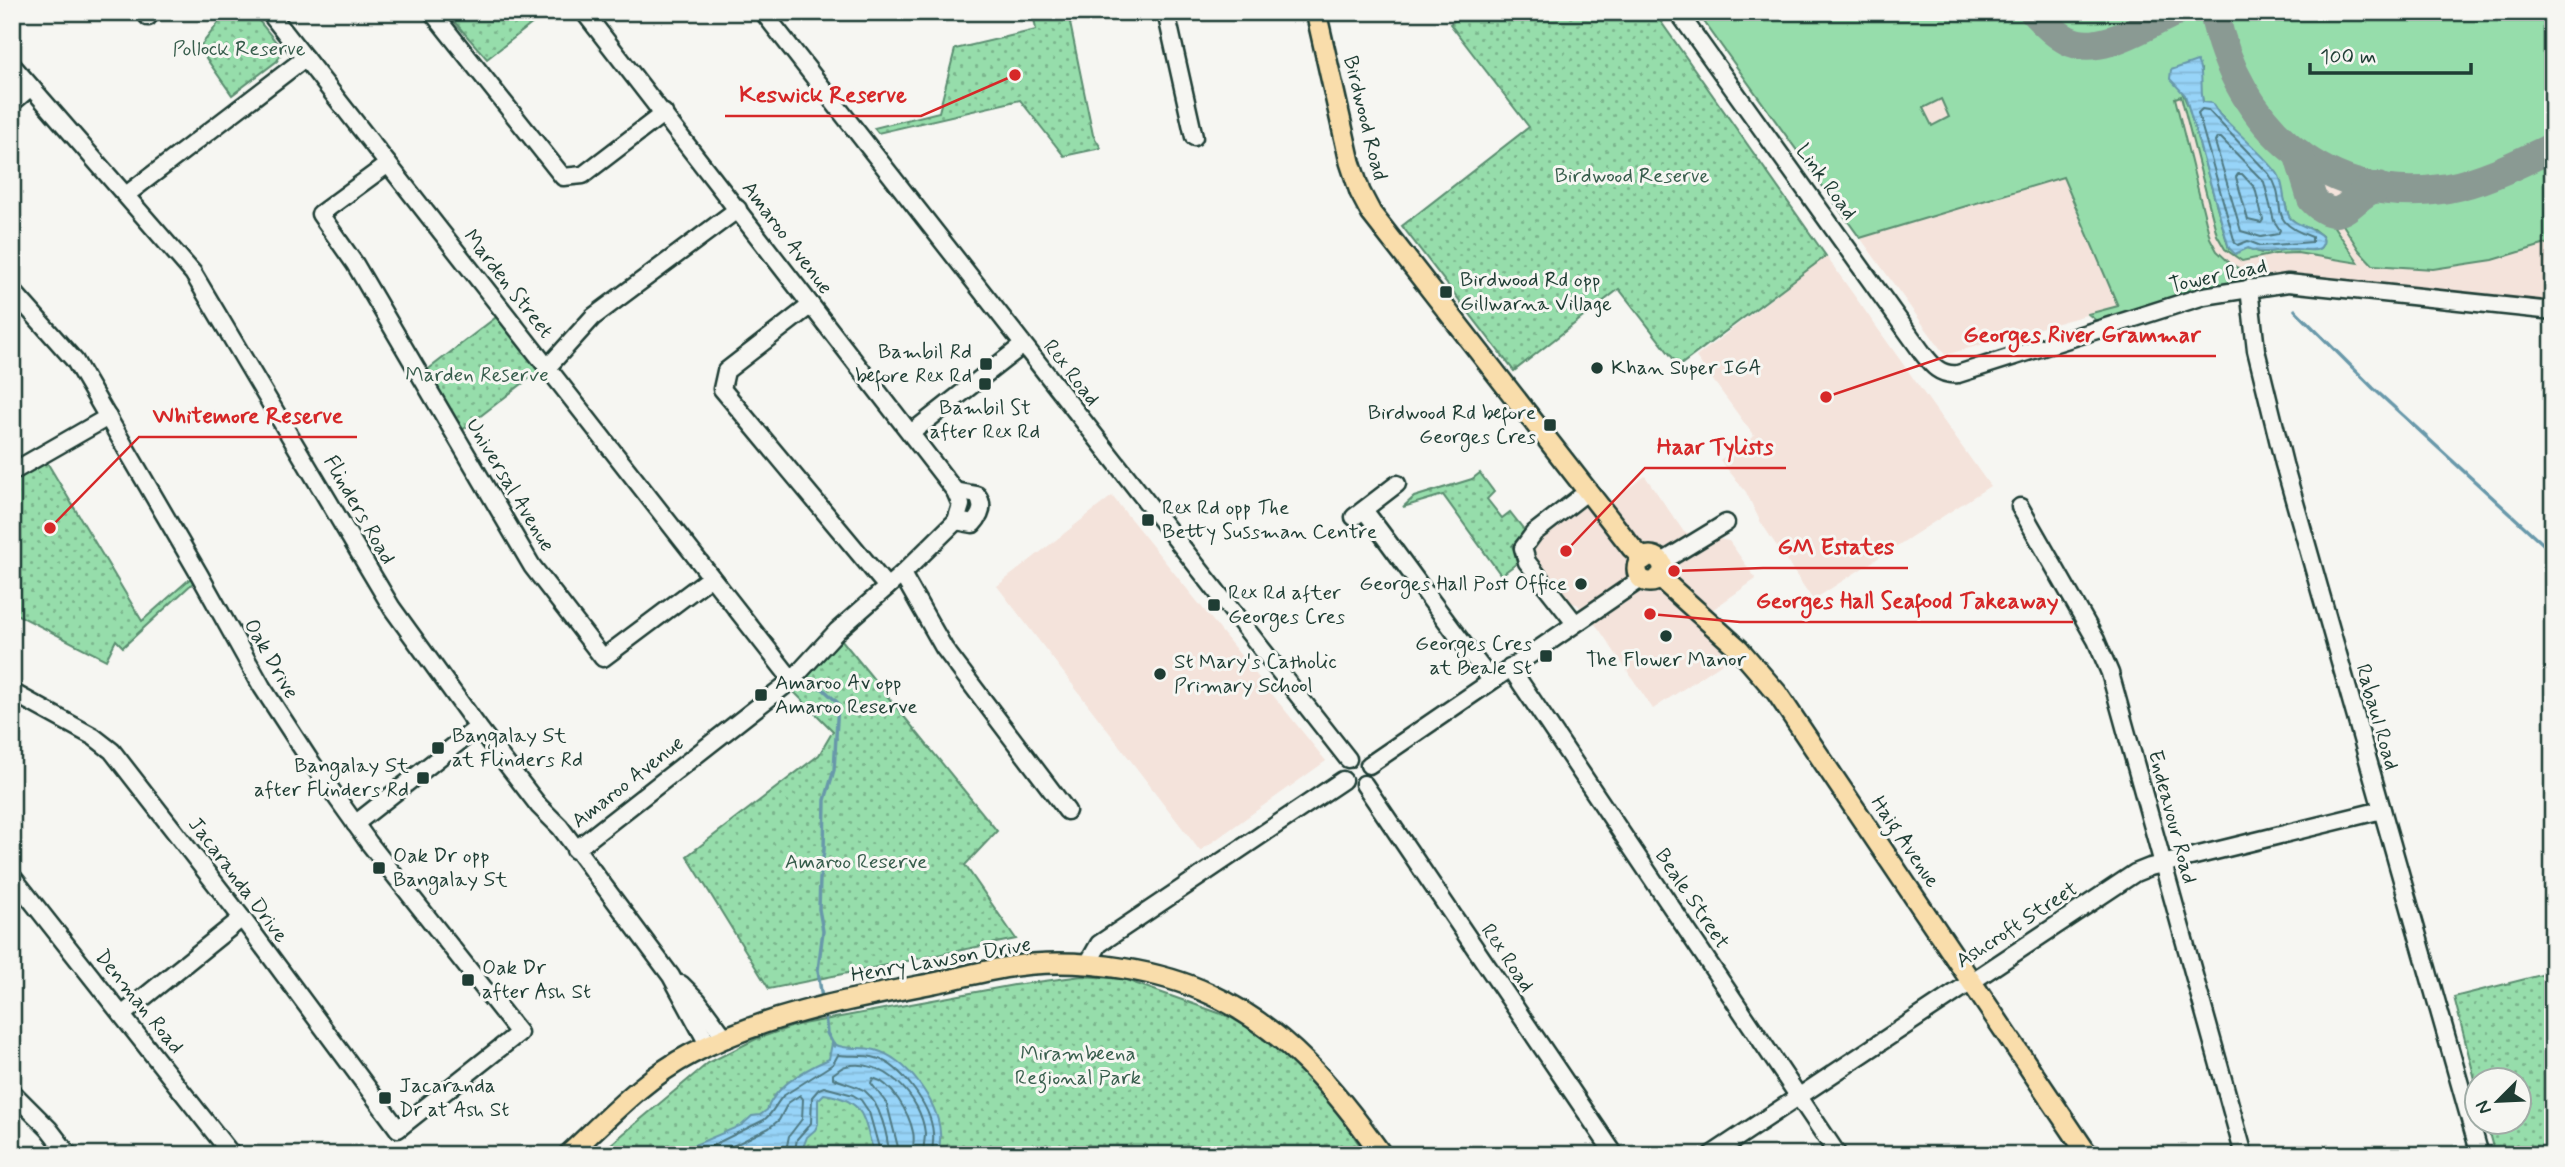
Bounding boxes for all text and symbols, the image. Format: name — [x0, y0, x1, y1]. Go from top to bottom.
scale bar — [2310, 32, 2470, 76]
park label: Pollock Reserve — [172, 35, 306, 63]
text: 100 m — [2320, 43, 2376, 71]
street label: Birdwood Road — [1336, 53, 1394, 183]
callout: Keswick Reserve — [725, 72, 921, 116]
text: Keswick Reserve — [739, 81, 907, 111]
street label: Link Road — [1789, 138, 1863, 226]
park label: Birdwood Reserve — [1554, 162, 1710, 190]
street label: Amaroo Avenue — [735, 176, 839, 300]
street label: Marden Street — [457, 224, 559, 344]
street label: Tower Road — [2166, 252, 2270, 300]
place label: Birdwood Rd opp Gillwarna Village — [1460, 266, 1612, 318]
marker: Birdwood Rd opp Gillwarna Village — [1438, 284, 1454, 300]
callout: Georges River Grammar — [1947, 312, 2216, 356]
text: Georges River Grammar — [1963, 321, 2202, 353]
street label: Rex Road — [1036, 334, 1106, 412]
place label: Bambil Rd before Rex Rd — [855, 338, 972, 392]
place label: Khan Super IGA — [1611, 354, 1761, 382]
marker: Bambil Rd before Rex Rd — [978, 356, 994, 372]
marker: Khan Super IGA — [1589, 360, 1605, 376]
park label: Marden Reserve — [405, 361, 549, 389]
marker: Bambil St after Rex Rd — [977, 376, 993, 392]
callout: Whitemore Reserve — [139, 393, 357, 437]
place label: Bambil St after Rex Rd — [930, 394, 1040, 446]
place label: Birdwood Rd before Georges Cres — [1368, 399, 1536, 452]
text: Whitemore Reserve — [152, 402, 344, 432]
street label: Universal Avenue — [459, 413, 561, 557]
marker: Birdwood Rd before Georges Cres — [1542, 417, 1558, 433]
callout: Haar Tylists — [1645, 424, 1786, 468]
text: Haar Tylists — [1657, 433, 1774, 463]
street label: Flinders Road — [316, 450, 402, 570]
place label: Rex Rd opp The Betty Sussman Centre — [1162, 494, 1377, 546]
marker: Rex Rd opp The Betty Sussman Centre — [1140, 512, 1156, 528]
callout: GM Estates — [1763, 524, 1908, 568]
text: GM Estates — [1778, 533, 1895, 563]
place label: Georges Hall Post Office — [1359, 570, 1567, 599]
marker: Georges Hall Post Office — [1573, 576, 1589, 592]
callout: Georges Hall Seafood Takeaway — [1740, 578, 2073, 622]
place label: Rex Rd after Georges Cres — [1228, 579, 1345, 632]
text: Georges Hall Seafood Takeaway — [1756, 587, 2059, 619]
marker: Rex Rd after Georges Cres — [1206, 597, 1222, 613]
street label: Oak Drive — [237, 614, 305, 704]
marker: The Flower Manor — [1658, 628, 1674, 644]
place label: Georges Cres at Beale St — [1415, 630, 1532, 682]
place label: The Flower Manor — [1586, 646, 1747, 674]
place label: St Mary's Catholic Primary School — [1174, 648, 1337, 700]
marker: Georges Cres at Beale St — [1538, 648, 1554, 664]
street label: Rabaul Road — [2348, 661, 2406, 773]
marker: St Mary's Catholic Primary School — [1152, 666, 1168, 682]
place label: Amaroo Av opp Amaroo Reserve — [775, 669, 918, 721]
marker: Amaroo Av opp Amaroo Reserve — [753, 687, 769, 703]
place label: Bangalay St at Flinders Rd — [452, 722, 583, 774]
street label: Amaroo Avenue — [566, 729, 690, 835]
marker: Bangalay St at Flinders Rd — [430, 740, 446, 756]
street label: Endeavour Road — [2141, 747, 2203, 887]
place label: Bangalay St after Flinders Rd — [254, 752, 410, 804]
marker: Bangalay St after Flinders Rd — [415, 770, 431, 786]
street label: Haig Avenue — [1862, 790, 1946, 895]
street label: Jacaranda Drive — [181, 811, 295, 949]
place label: Oak Dr opp Bangalay St — [393, 842, 508, 895]
street label: Beale Street — [1648, 843, 1736, 955]
park label: Amaroo Reserve — [785, 848, 927, 876]
marker: Oak Dr opp Bangalay St — [371, 860, 387, 876]
street label: Ashcroft Street — [1951, 875, 2084, 975]
street label: Rex Road — [1474, 918, 1540, 998]
street label: Henry Lawson Drive — [849, 930, 1033, 990]
street label: Denman Road — [88, 944, 190, 1060]
place label: Oak Dr after Ash St — [482, 954, 591, 1006]
marker: Oak Dr after Ash St — [460, 972, 476, 988]
park label: Mirambeena Regional Park — [1015, 1040, 1142, 1094]
north arrow — [2464, 1066, 2534, 1136]
place label: Jacaranda Dr at Ash St — [399, 1072, 510, 1124]
marker: Jacaranda Dr at Ash St — [377, 1090, 393, 1106]
text: N — [2470, 1096, 2498, 1118]

